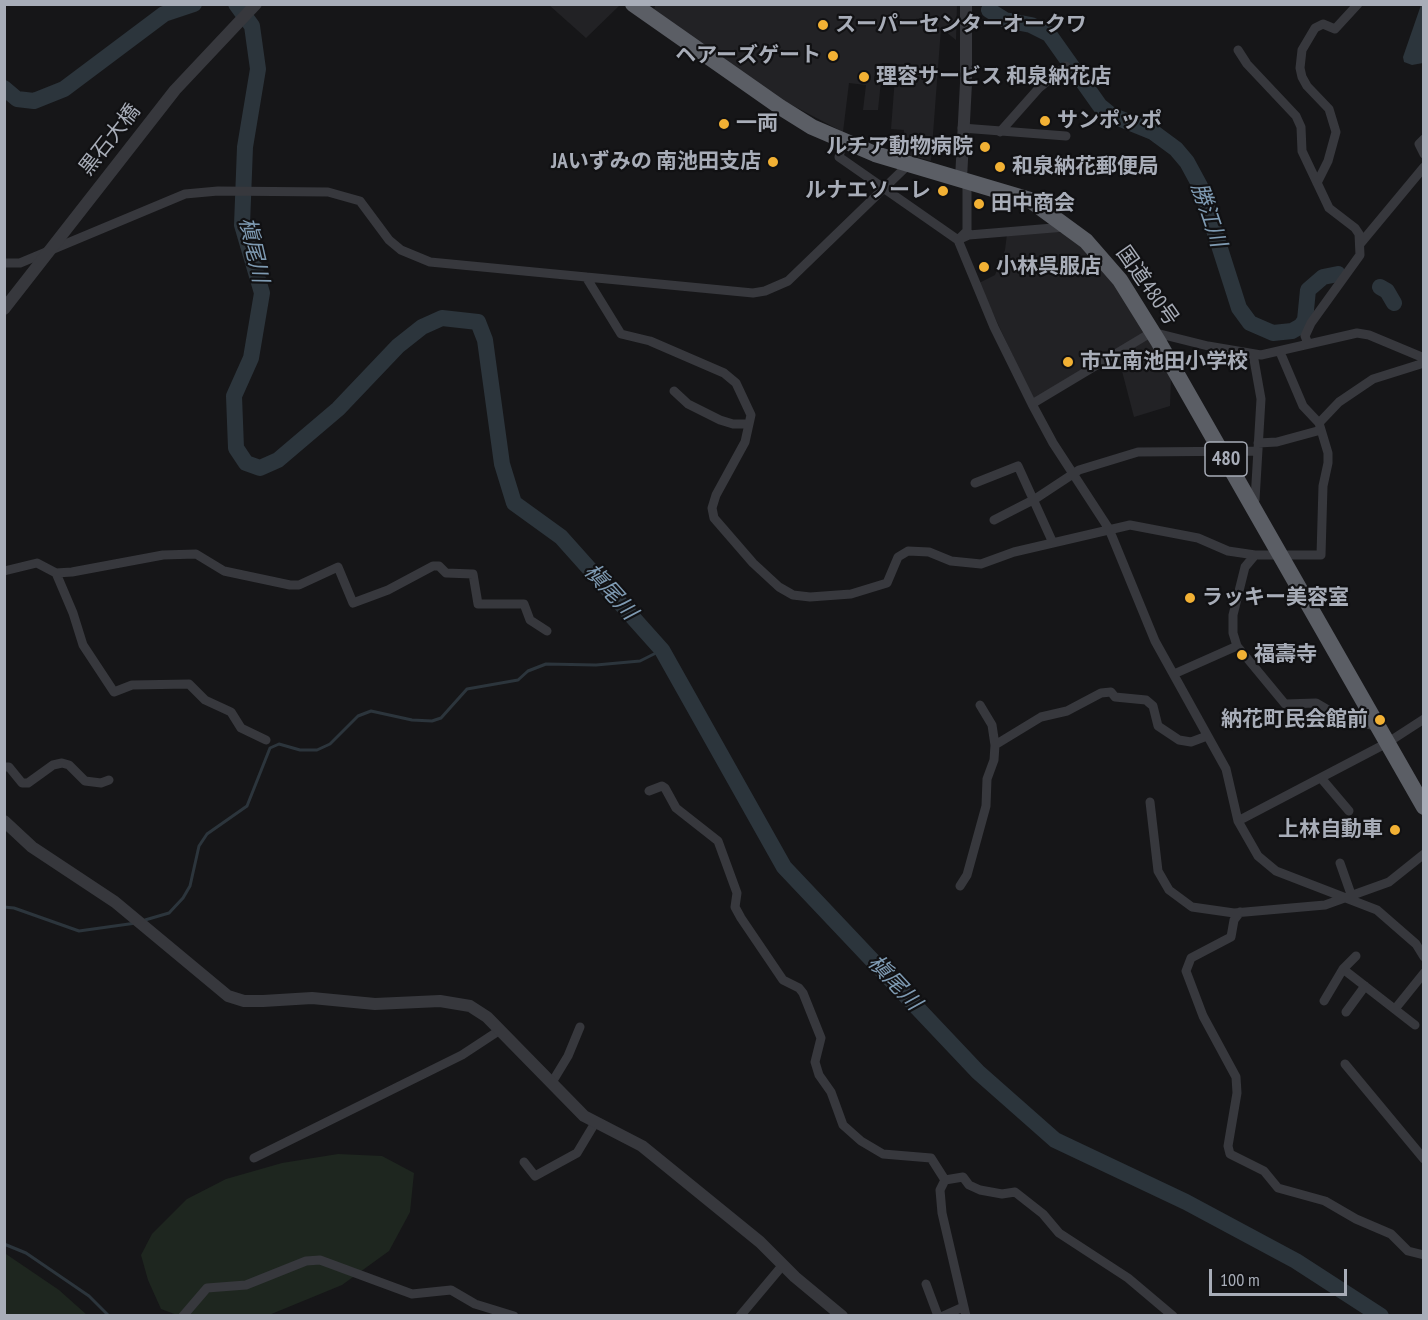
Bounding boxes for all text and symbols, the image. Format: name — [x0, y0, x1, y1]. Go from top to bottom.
place label: スーパーセンターオークワ — [835, 12, 1087, 38]
marker: スーパーセンターオークワ — [816, 18, 830, 32]
place label: ヘアーズゲート — [675, 43, 821, 69]
marker: ヘアーズゲート — [826, 49, 840, 63]
place label: 理容サービス 和泉納花店 — [876, 64, 1111, 90]
marker: 理容サービス 和泉納花店 — [857, 70, 871, 84]
street label: 黒石大橋 — [74, 99, 146, 181]
place label: サンポッポ — [1057, 108, 1162, 134]
place label: 一両 — [736, 111, 778, 137]
marker: サンポッポ — [1038, 114, 1052, 128]
marker: 一両 — [717, 117, 731, 131]
place label: ルチア動物病院 — [826, 134, 973, 160]
marker: ルチア動物病院 — [978, 140, 992, 154]
place label: JAいずみの 南池田支店 — [551, 149, 761, 175]
place label: 和泉納花郵便局 — [1012, 154, 1159, 180]
marker: JAいずみの 南池田支店 — [766, 155, 780, 169]
marker: 和泉納花郵便局 — [993, 160, 1007, 174]
place label: ルナエソーレ — [805, 178, 931, 204]
water label: 勝江川 — [1185, 180, 1231, 250]
marker: ルナエソーレ — [936, 184, 950, 198]
place label: 田中商会 — [991, 191, 1075, 217]
marker: 田中商会 — [972, 197, 986, 211]
water label: 槇尾川 — [233, 215, 273, 285]
street label: 国道480号 — [1110, 241, 1184, 331]
place label: 小林呉服店 — [996, 254, 1101, 280]
marker: 小林呉服店 — [977, 260, 991, 274]
place label: 市立南池田小学校 — [1080, 349, 1248, 375]
marker: 市立南池田小学校 — [1061, 355, 1075, 369]
road number: 480 — [1205, 442, 1247, 476]
water label: 槇尾川 — [578, 559, 642, 625]
place label: ラッキー美容室 — [1202, 585, 1349, 611]
marker: ラッキー美容室 — [1183, 591, 1197, 605]
place label: 福壽寺 — [1254, 642, 1317, 668]
marker: 福壽寺 — [1235, 648, 1249, 662]
place label: 納花町民会館前 — [1221, 707, 1368, 733]
marker: 納花町民会館前 — [1373, 713, 1387, 727]
place label: 上林自動車 — [1278, 817, 1383, 843]
marker: 上林自動車 — [1388, 823, 1402, 837]
water label: 槇尾川 — [862, 950, 926, 1016]
scale bar — [1212, 1257, 1350, 1295]
text: 100 m — [1220, 1268, 1260, 1291]

